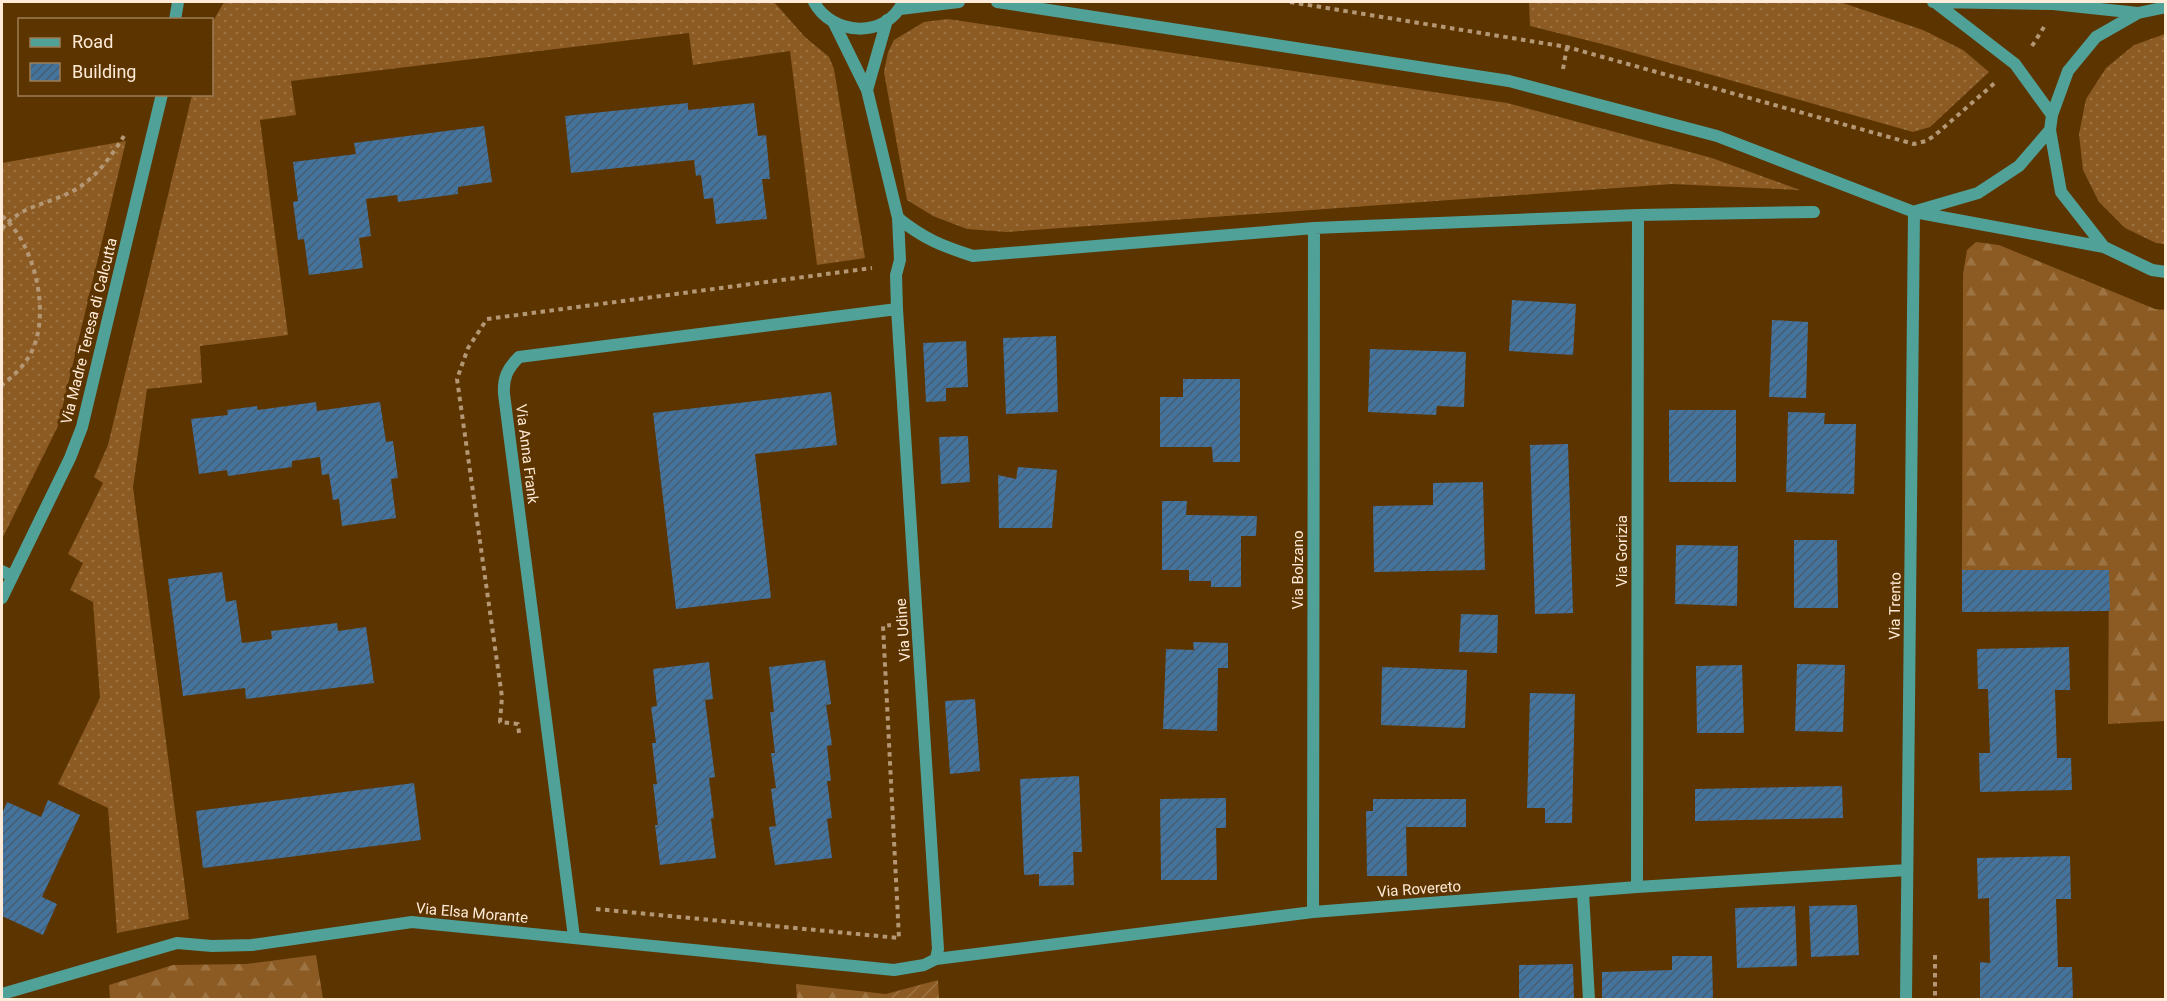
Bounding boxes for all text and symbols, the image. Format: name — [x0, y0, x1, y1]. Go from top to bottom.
legend — [18, 18, 213, 96]
text: Road — [72, 31, 113, 52]
text: Building — [72, 61, 136, 82]
street label: Via Madre Teresa di Calcutta — [57, 236, 121, 426]
street label: Via Anna Frank — [512, 403, 542, 505]
street label: Via Gorizia — [1613, 515, 1631, 587]
street label: Via Bolzano — [1289, 530, 1307, 610]
street label: Via Trento — [1885, 572, 1905, 640]
street label: Via Udine — [892, 598, 914, 662]
street label: Via Rovereto — [1376, 877, 1462, 901]
street label: Via Elsa Morante — [415, 899, 529, 927]

